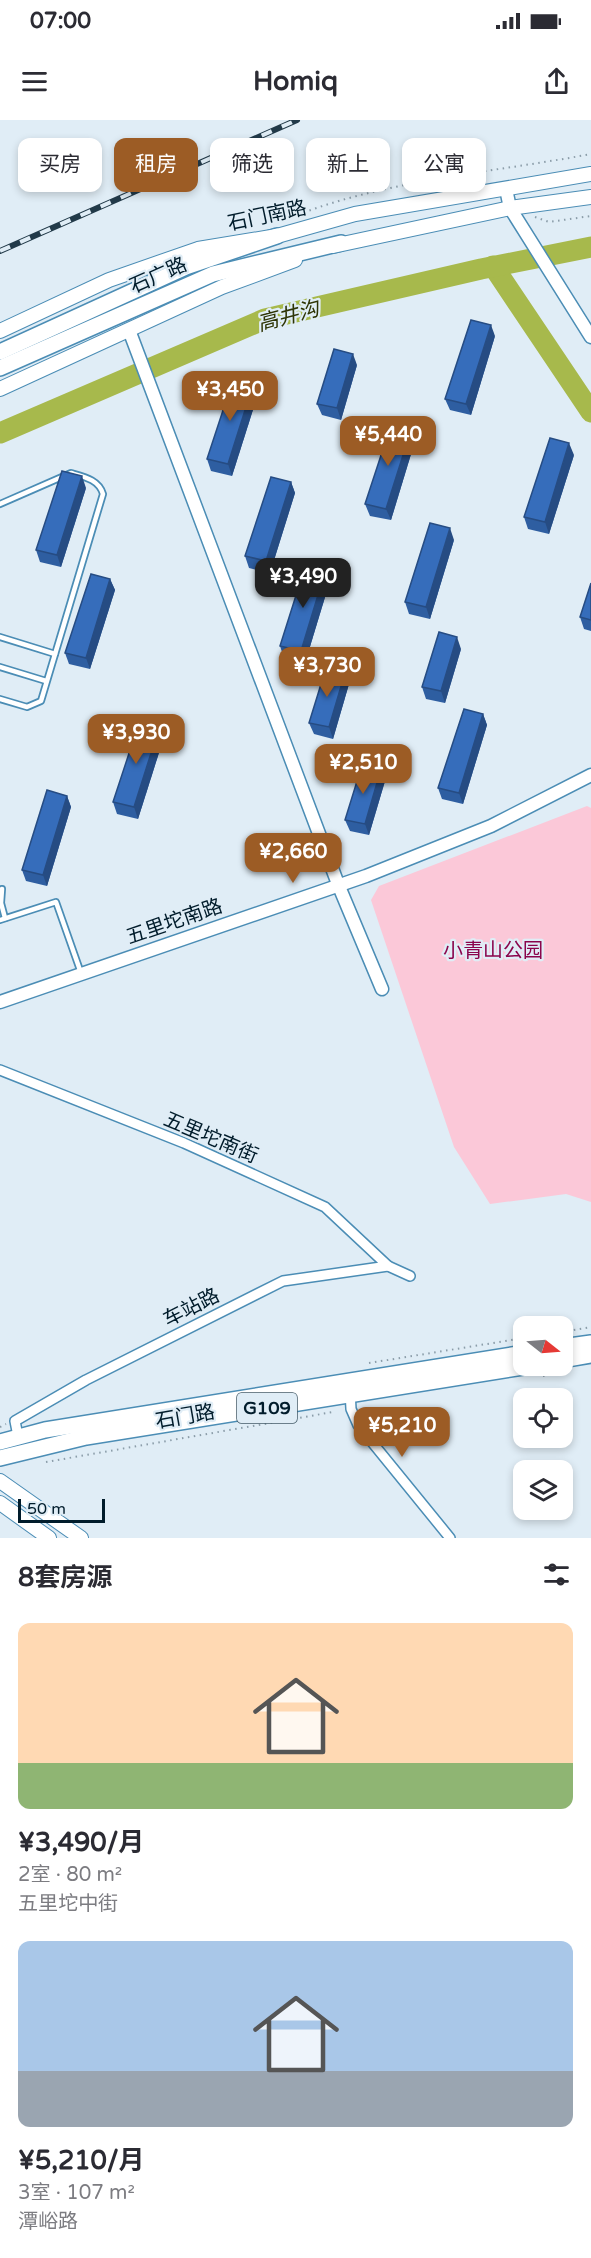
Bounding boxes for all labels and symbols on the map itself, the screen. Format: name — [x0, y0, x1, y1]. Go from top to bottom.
street label: 石门南路 — [226, 196, 309, 236]
street label: 石广路 — [126, 253, 191, 299]
water label: 高井沟 — [254, 296, 324, 337]
pin: ¥3,450 — [181, 371, 279, 422]
pin: ¥5,440 — [339, 416, 437, 467]
pin: ¥3,490 — [254, 558, 352, 609]
pin: ¥3,730 — [278, 647, 376, 698]
pin: ¥3,930 — [87, 714, 185, 765]
pin: ¥2,510 — [314, 744, 412, 795]
pin: ¥2,660 — [244, 833, 342, 884]
street label: 五里坨南路 — [123, 894, 226, 950]
park label: 小青山公园 — [443, 939, 543, 963]
street label: 五里坨南街 — [160, 1107, 261, 1169]
street label: 车站路 — [159, 1284, 224, 1332]
north arrow — [513, 1316, 573, 1376]
road number: G109 — [237, 1393, 297, 1423]
street label: 石门路 — [154, 1400, 217, 1434]
pin: ¥5,210 — [353, 1407, 451, 1458]
scale bar — [18, 1496, 105, 1524]

